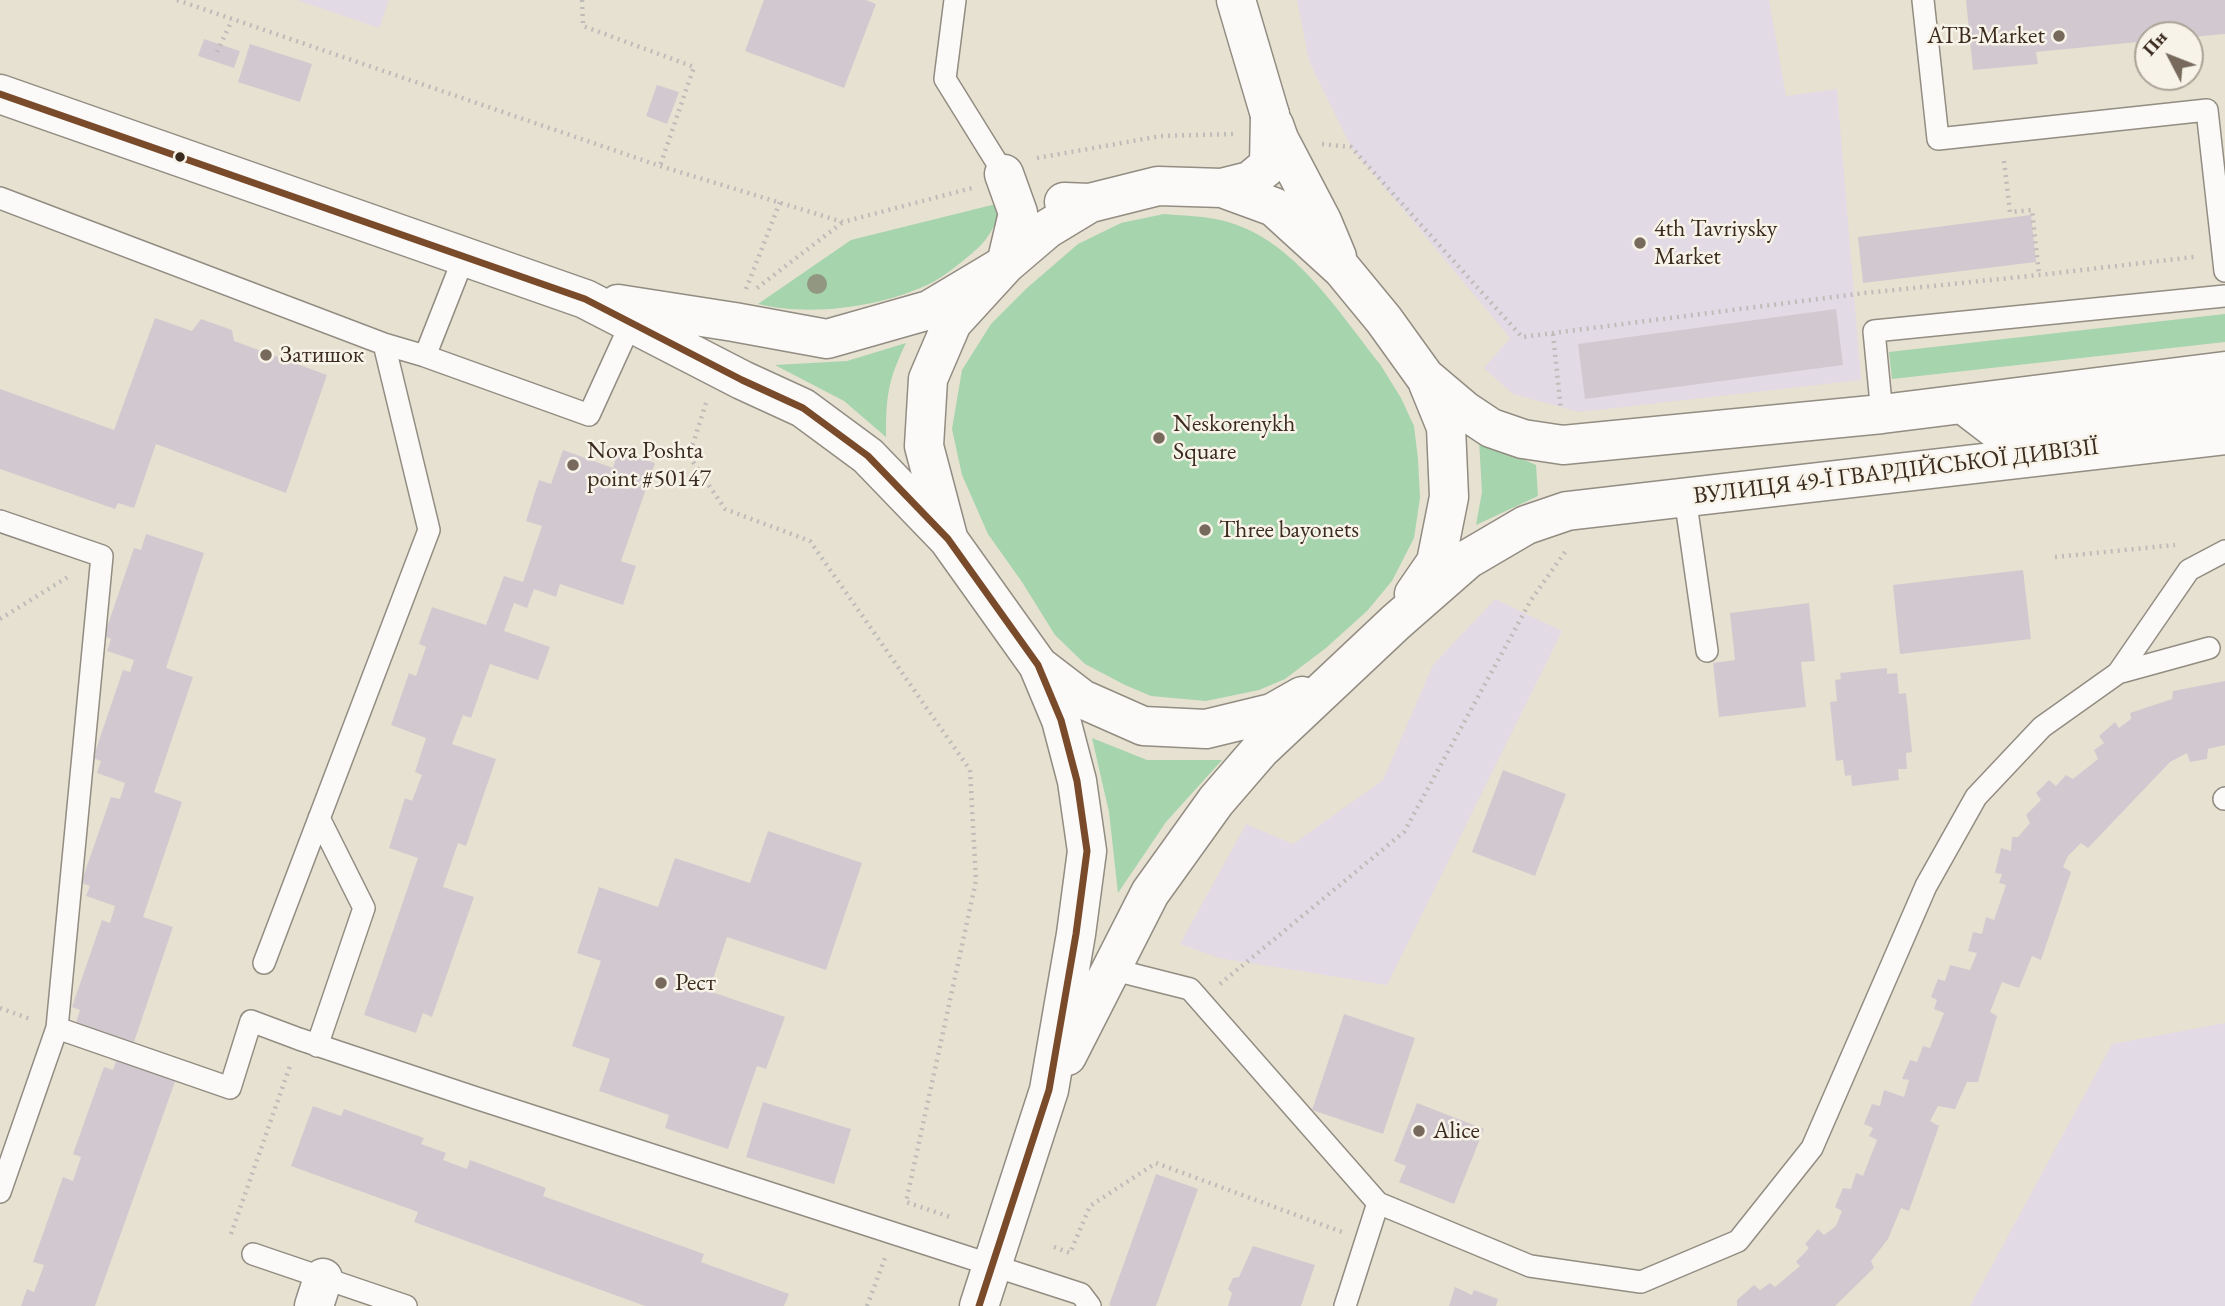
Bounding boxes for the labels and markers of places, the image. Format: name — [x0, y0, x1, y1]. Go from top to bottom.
place label: ATB-Market — [1927, 22, 2045, 50]
marker: ATB-Market — [2051, 28, 2067, 44]
unlabelled marker — [173, 150, 187, 164]
place label: 4th Tavriysky Market — [1654, 215, 1777, 271]
marker: 4th Tavriysky Market — [1632, 235, 1648, 251]
place label: Затишок — [280, 341, 364, 369]
marker: Затишок — [258, 347, 274, 363]
place label: Neskorenykh Square — [1173, 410, 1295, 466]
marker: Neskorenykh Square — [1151, 430, 1167, 446]
place label: Nova Poshta point #50147 — [587, 437, 711, 493]
marker: Nova Poshta point #50147 — [565, 457, 581, 473]
place label: Three bayonets — [1219, 516, 1359, 544]
marker: Three bayonets — [1197, 522, 1213, 538]
place label: Рест — [675, 969, 716, 997]
marker: Рест — [653, 975, 669, 991]
place label: Alice — [1433, 1117, 1480, 1145]
marker: Alice — [1411, 1123, 1427, 1139]

